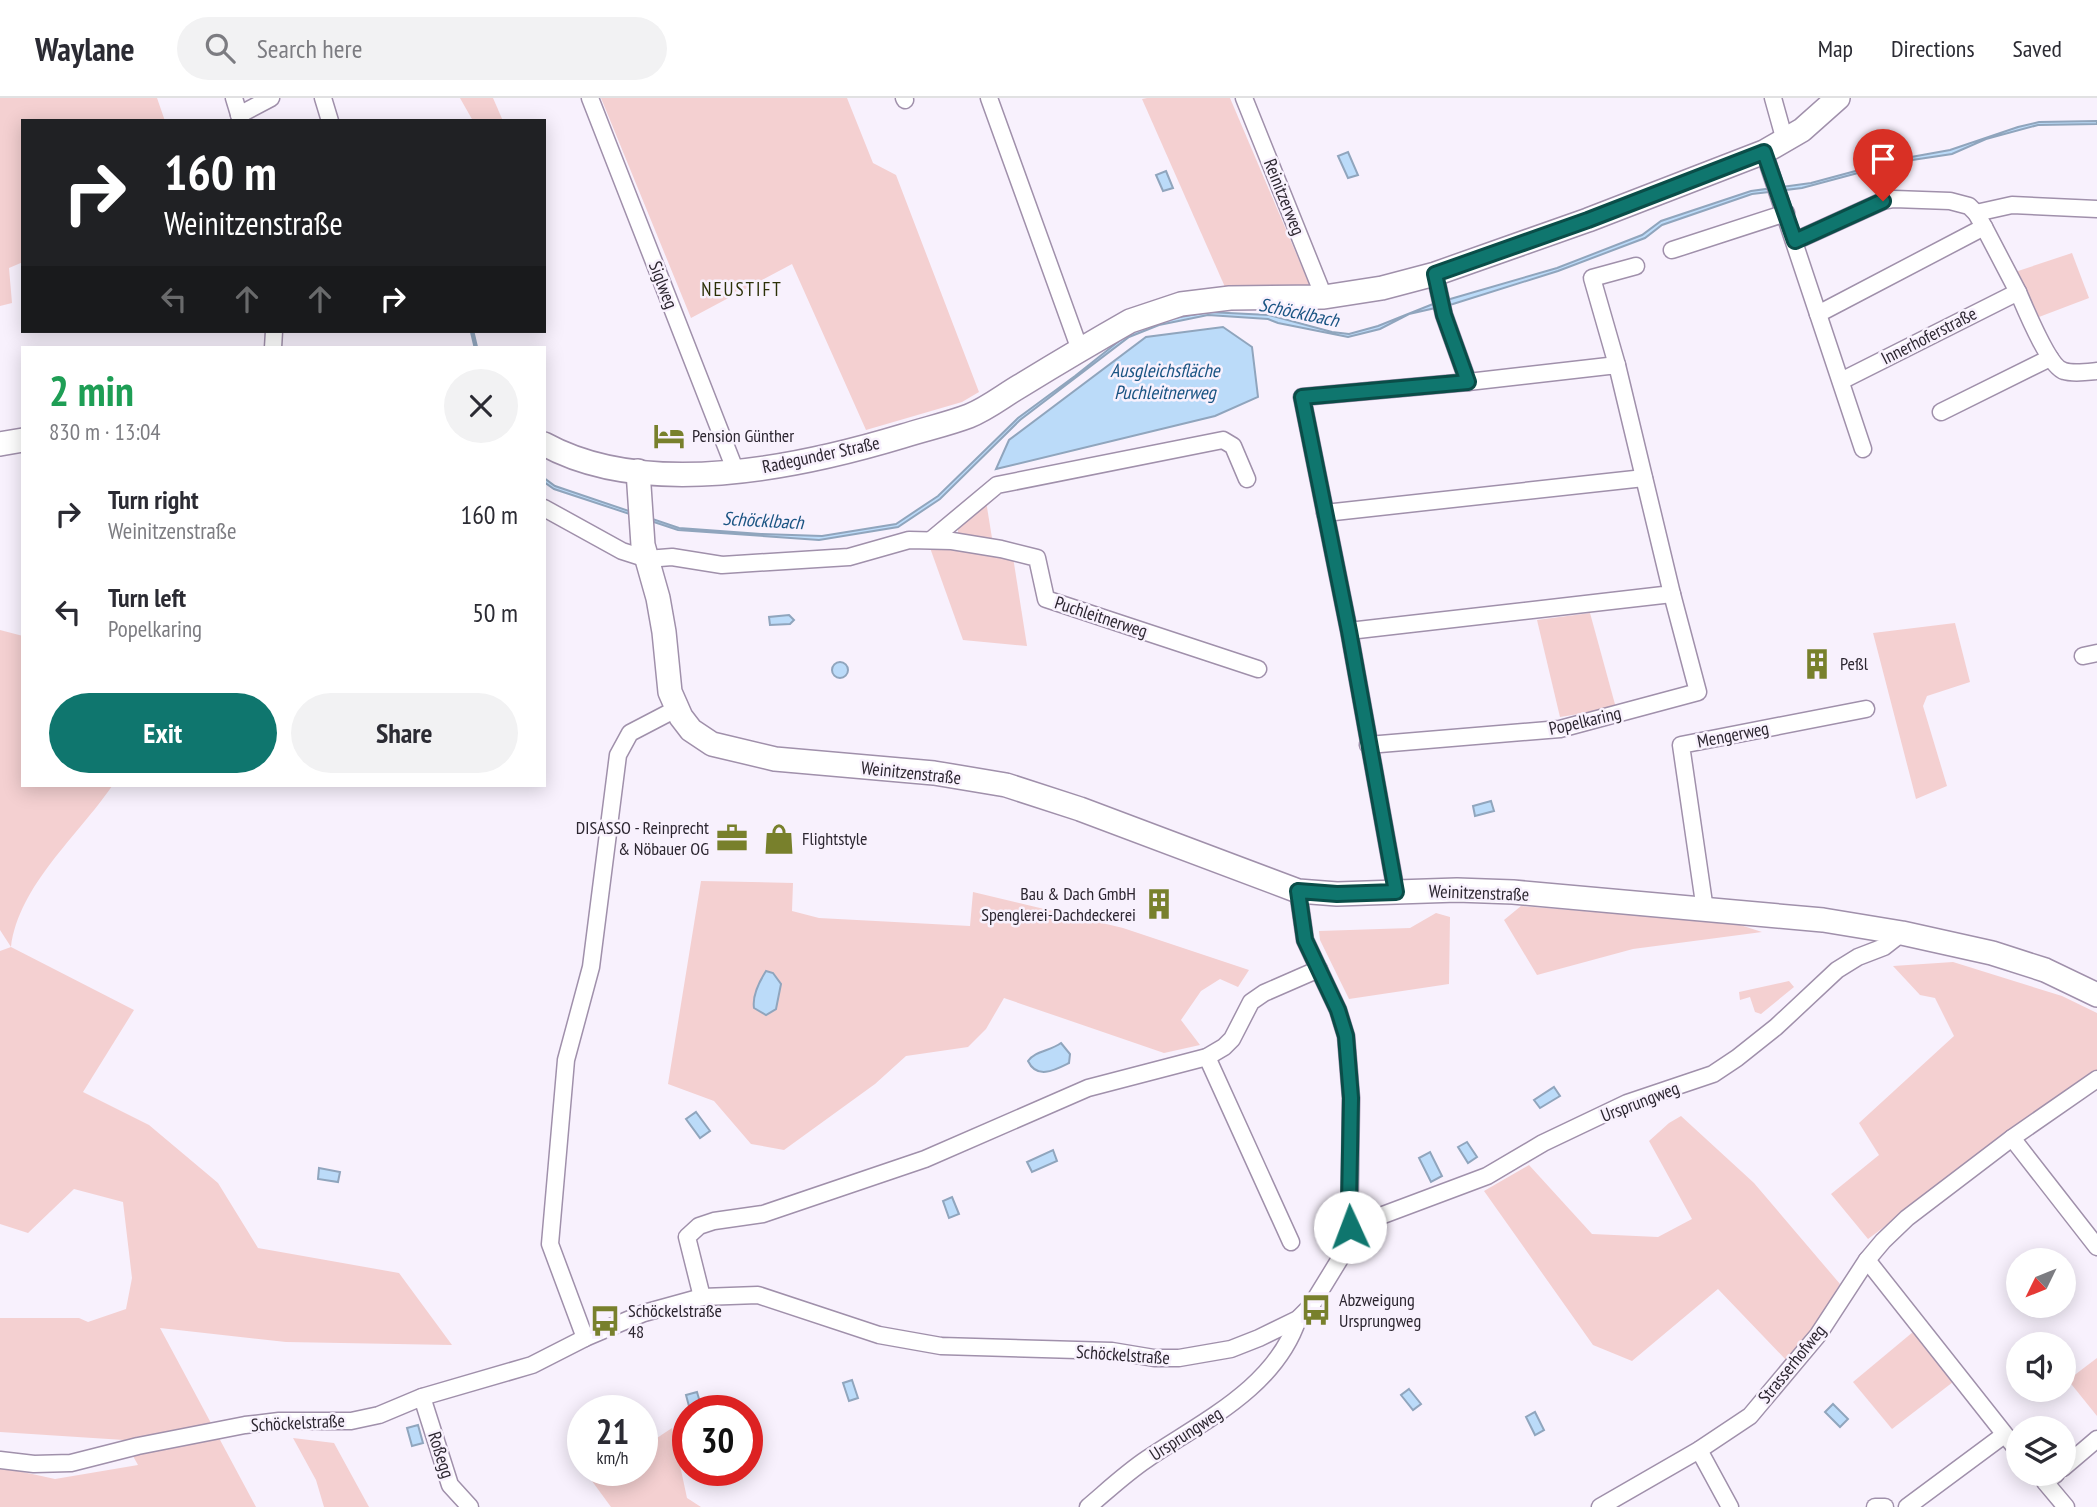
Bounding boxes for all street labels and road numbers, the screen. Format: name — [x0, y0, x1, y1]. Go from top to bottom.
street label: Reinitzerweg — [1259, 155, 1310, 238]
street label: Siglweg — [644, 258, 683, 312]
street label: Innerhoferstraße — [1877, 302, 1980, 369]
street label: Radegunder Straße — [760, 431, 882, 478]
street label: Puchleitnerweg — [1052, 591, 1150, 642]
street label: Popelkaring — [1546, 701, 1623, 740]
street label: Mengerweg — [1695, 716, 1771, 753]
street label: Weinitzenstraße — [860, 756, 962, 789]
street label: Weinitzenstraße — [1428, 879, 1530, 906]
street label: Ursprungweg — [1597, 1076, 1682, 1127]
street label: Strasserhofweg — [1753, 1320, 1830, 1408]
street label: Schöckelstraße — [1075, 1340, 1171, 1369]
street label: Ursprungweg — [1145, 1402, 1226, 1466]
street label: Schöckelstraße — [250, 1409, 346, 1436]
street label: Roßegg — [423, 1429, 460, 1481]

